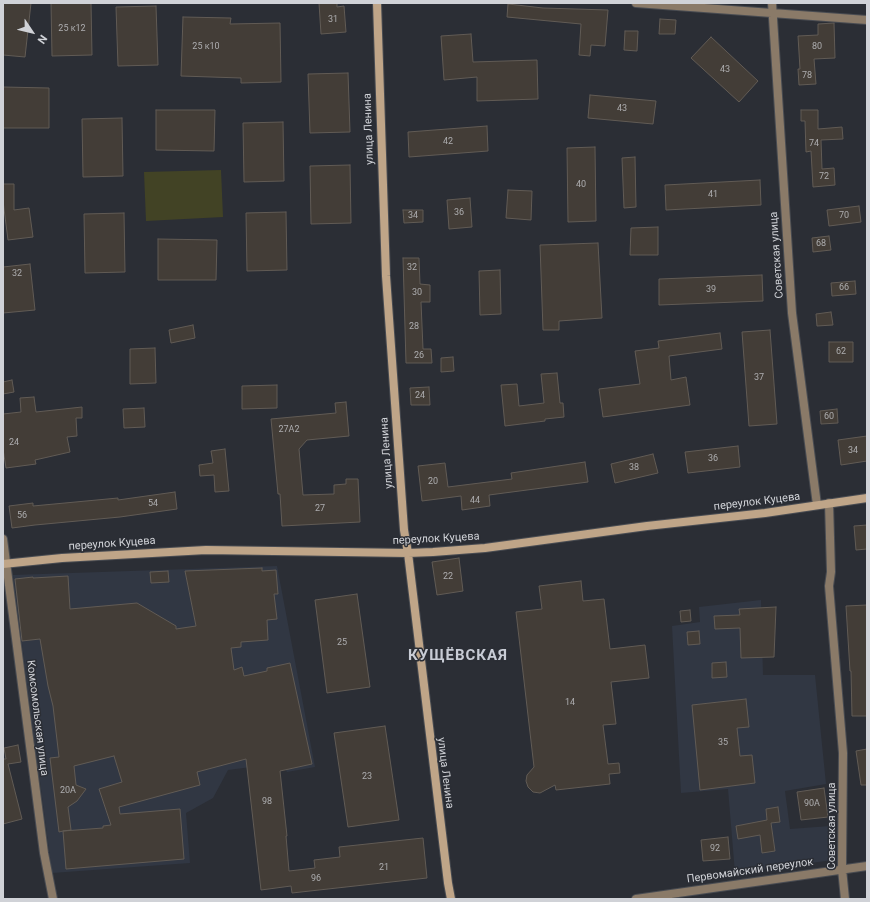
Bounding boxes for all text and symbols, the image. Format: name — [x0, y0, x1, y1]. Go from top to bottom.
north arrow — [12, 12, 52, 52]
house number: 31 — [328, 15, 338, 25]
house number: 25 к12 — [58, 24, 86, 34]
text: N — [35, 32, 50, 46]
house number: 25 к10 — [192, 42, 220, 52]
house number: 80 — [812, 42, 822, 52]
house number: 43 — [720, 65, 730, 75]
house number: 78 — [802, 71, 812, 81]
street label: улица Ленина — [361, 93, 377, 165]
house number: 43 — [617, 104, 627, 114]
house number: 42 — [443, 137, 453, 147]
house number: 74 — [809, 139, 819, 149]
house number: 72 — [819, 172, 829, 182]
house number: 40 — [576, 180, 586, 190]
house number: 41 — [708, 190, 718, 200]
house number: 36 — [454, 208, 464, 218]
house number: 34 — [408, 211, 418, 221]
street label: Советская улица — [767, 211, 787, 299]
house number: 70 — [839, 211, 849, 221]
house number: 68 — [816, 239, 826, 249]
house number: 32 — [407, 263, 417, 273]
house number: 32 — [12, 269, 22, 279]
house number: 66 — [839, 283, 849, 293]
house number: 39 — [706, 285, 716, 295]
house number: 30 — [412, 288, 422, 298]
house number: 28 — [409, 322, 419, 332]
house number: 62 — [836, 347, 846, 357]
house number: 26 — [414, 351, 424, 361]
house number: 37 — [754, 373, 764, 383]
house number: 24 — [415, 391, 425, 401]
house number: 60 — [824, 412, 834, 422]
street label: улица Ленина — [378, 417, 396, 489]
house number: 27А2 — [278, 425, 300, 435]
house number: 24 — [9, 438, 19, 448]
house number: 34 — [848, 446, 858, 456]
house number: 36 — [708, 454, 718, 464]
house number: 38 — [629, 463, 639, 473]
house number: 20 — [428, 477, 438, 487]
street label: переулок Куцева — [713, 490, 801, 514]
house number: 44 — [470, 496, 480, 506]
house number: 54 — [148, 499, 158, 509]
house number: 27 — [315, 504, 325, 514]
house number: 56 — [17, 511, 27, 521]
street label: переулок Куцева — [392, 530, 480, 548]
street label: переулок Куцева — [68, 534, 156, 554]
house number: 22 — [443, 572, 453, 582]
house number: 25 — [337, 638, 347, 648]
district label: КУЩЁВСКАЯ — [408, 647, 508, 665]
street label: Комсомольская улица — [23, 659, 51, 777]
house number: 14 — [565, 698, 575, 708]
street label: улица Ленина — [434, 737, 456, 809]
house number: 35 — [718, 738, 728, 748]
house number: 23 — [362, 772, 372, 782]
street label: Советская улица — [825, 782, 839, 870]
house number: 20А — [60, 786, 76, 796]
house number: 98 — [262, 797, 272, 807]
house number: 90А — [804, 799, 820, 809]
house number: 92 — [710, 844, 720, 854]
street label: Первомайский переулок — [686, 856, 814, 886]
house number: 21 — [379, 863, 389, 873]
house number: 96 — [311, 874, 321, 884]

